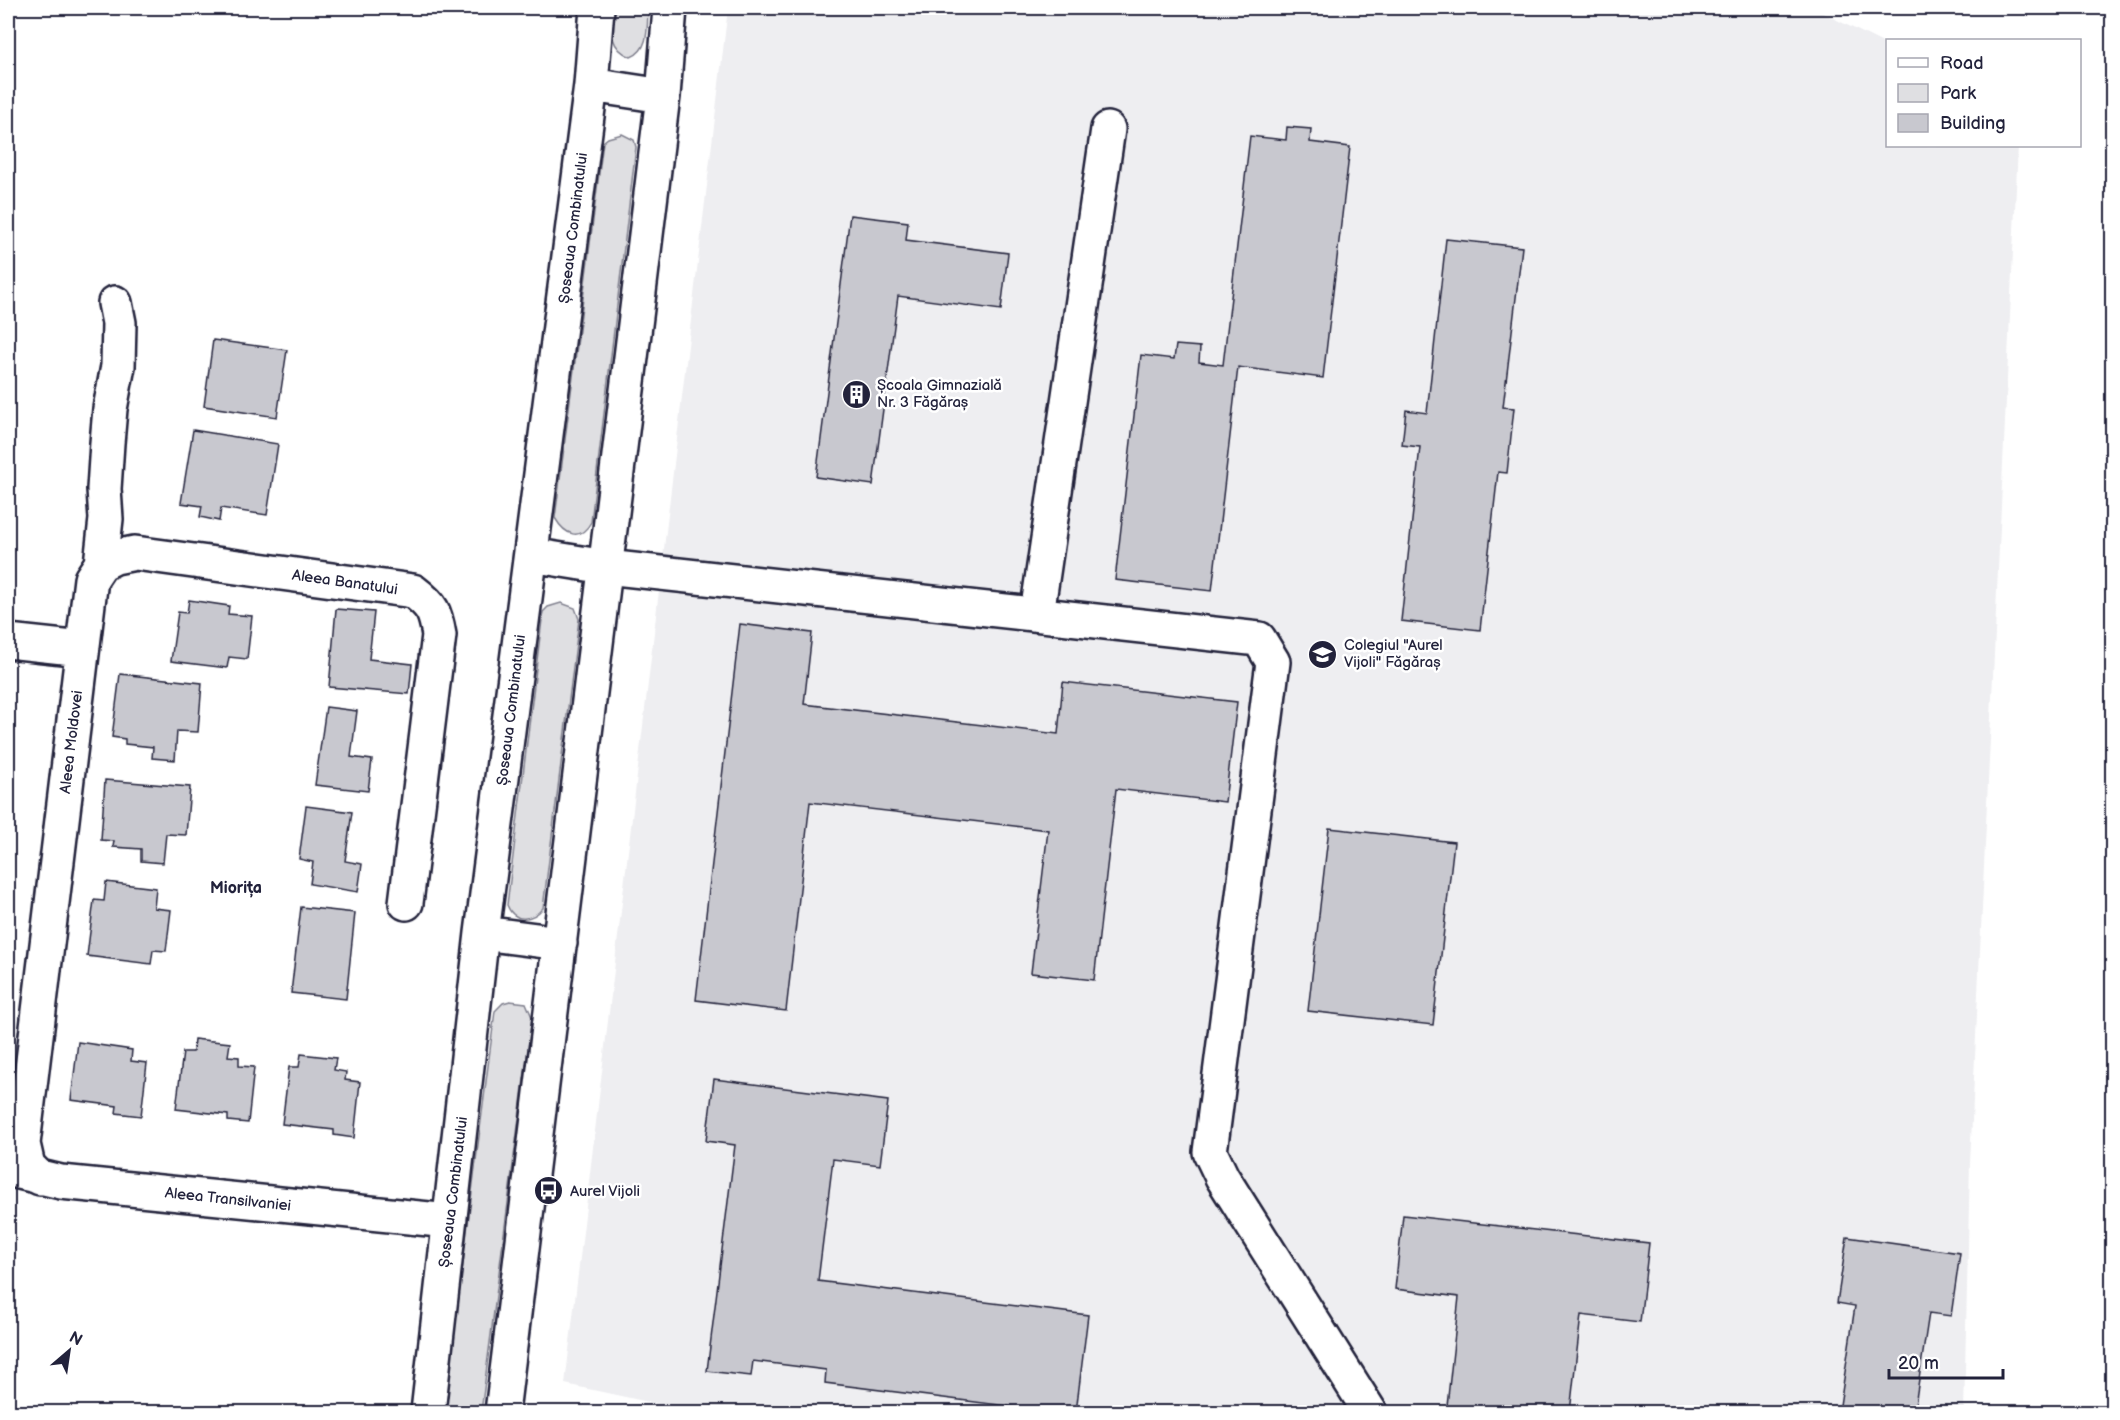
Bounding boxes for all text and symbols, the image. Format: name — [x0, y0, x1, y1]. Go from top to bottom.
legend — [1886, 39, 2081, 147]
text: Road — [1940, 53, 1984, 74]
text: Park — [1940, 83, 1976, 104]
text: Building — [1940, 113, 2006, 134]
street label: Șoseaua Combinatului — [555, 151, 592, 305]
place label: Școala Gimnazială Nr. 3 Făgăraș — [877, 376, 1002, 412]
building icon: Școala Gimnazială Nr. 3 Făgăraș — [840, 378, 872, 410]
street label: Aleea Banatului — [291, 566, 399, 599]
street label: Șoseaua Combinatului — [493, 633, 530, 787]
place label: Colegiul "Aurel Vijoli" Făgăraș — [1344, 636, 1443, 672]
school or university icon: Colegiul "Aurel Vijoli" Făgăraș — [1307, 638, 1339, 670]
street label: Aleea Moldovei — [56, 689, 87, 795]
district label: Miorița — [210, 879, 262, 898]
street label: Șoseaua Combinatului — [435, 1115, 472, 1269]
bus stop icon: Aurel Vijoli — [533, 1175, 565, 1207]
place label: Aurel Vijoli — [570, 1182, 640, 1201]
street label: Aleea Transilvaniei — [164, 1183, 292, 1216]
north arrow — [39, 1321, 99, 1381]
text: N — [66, 1328, 85, 1350]
scale bar — [1889, 1342, 2003, 1380]
text: 20 m — [1898, 1353, 1939, 1374]

